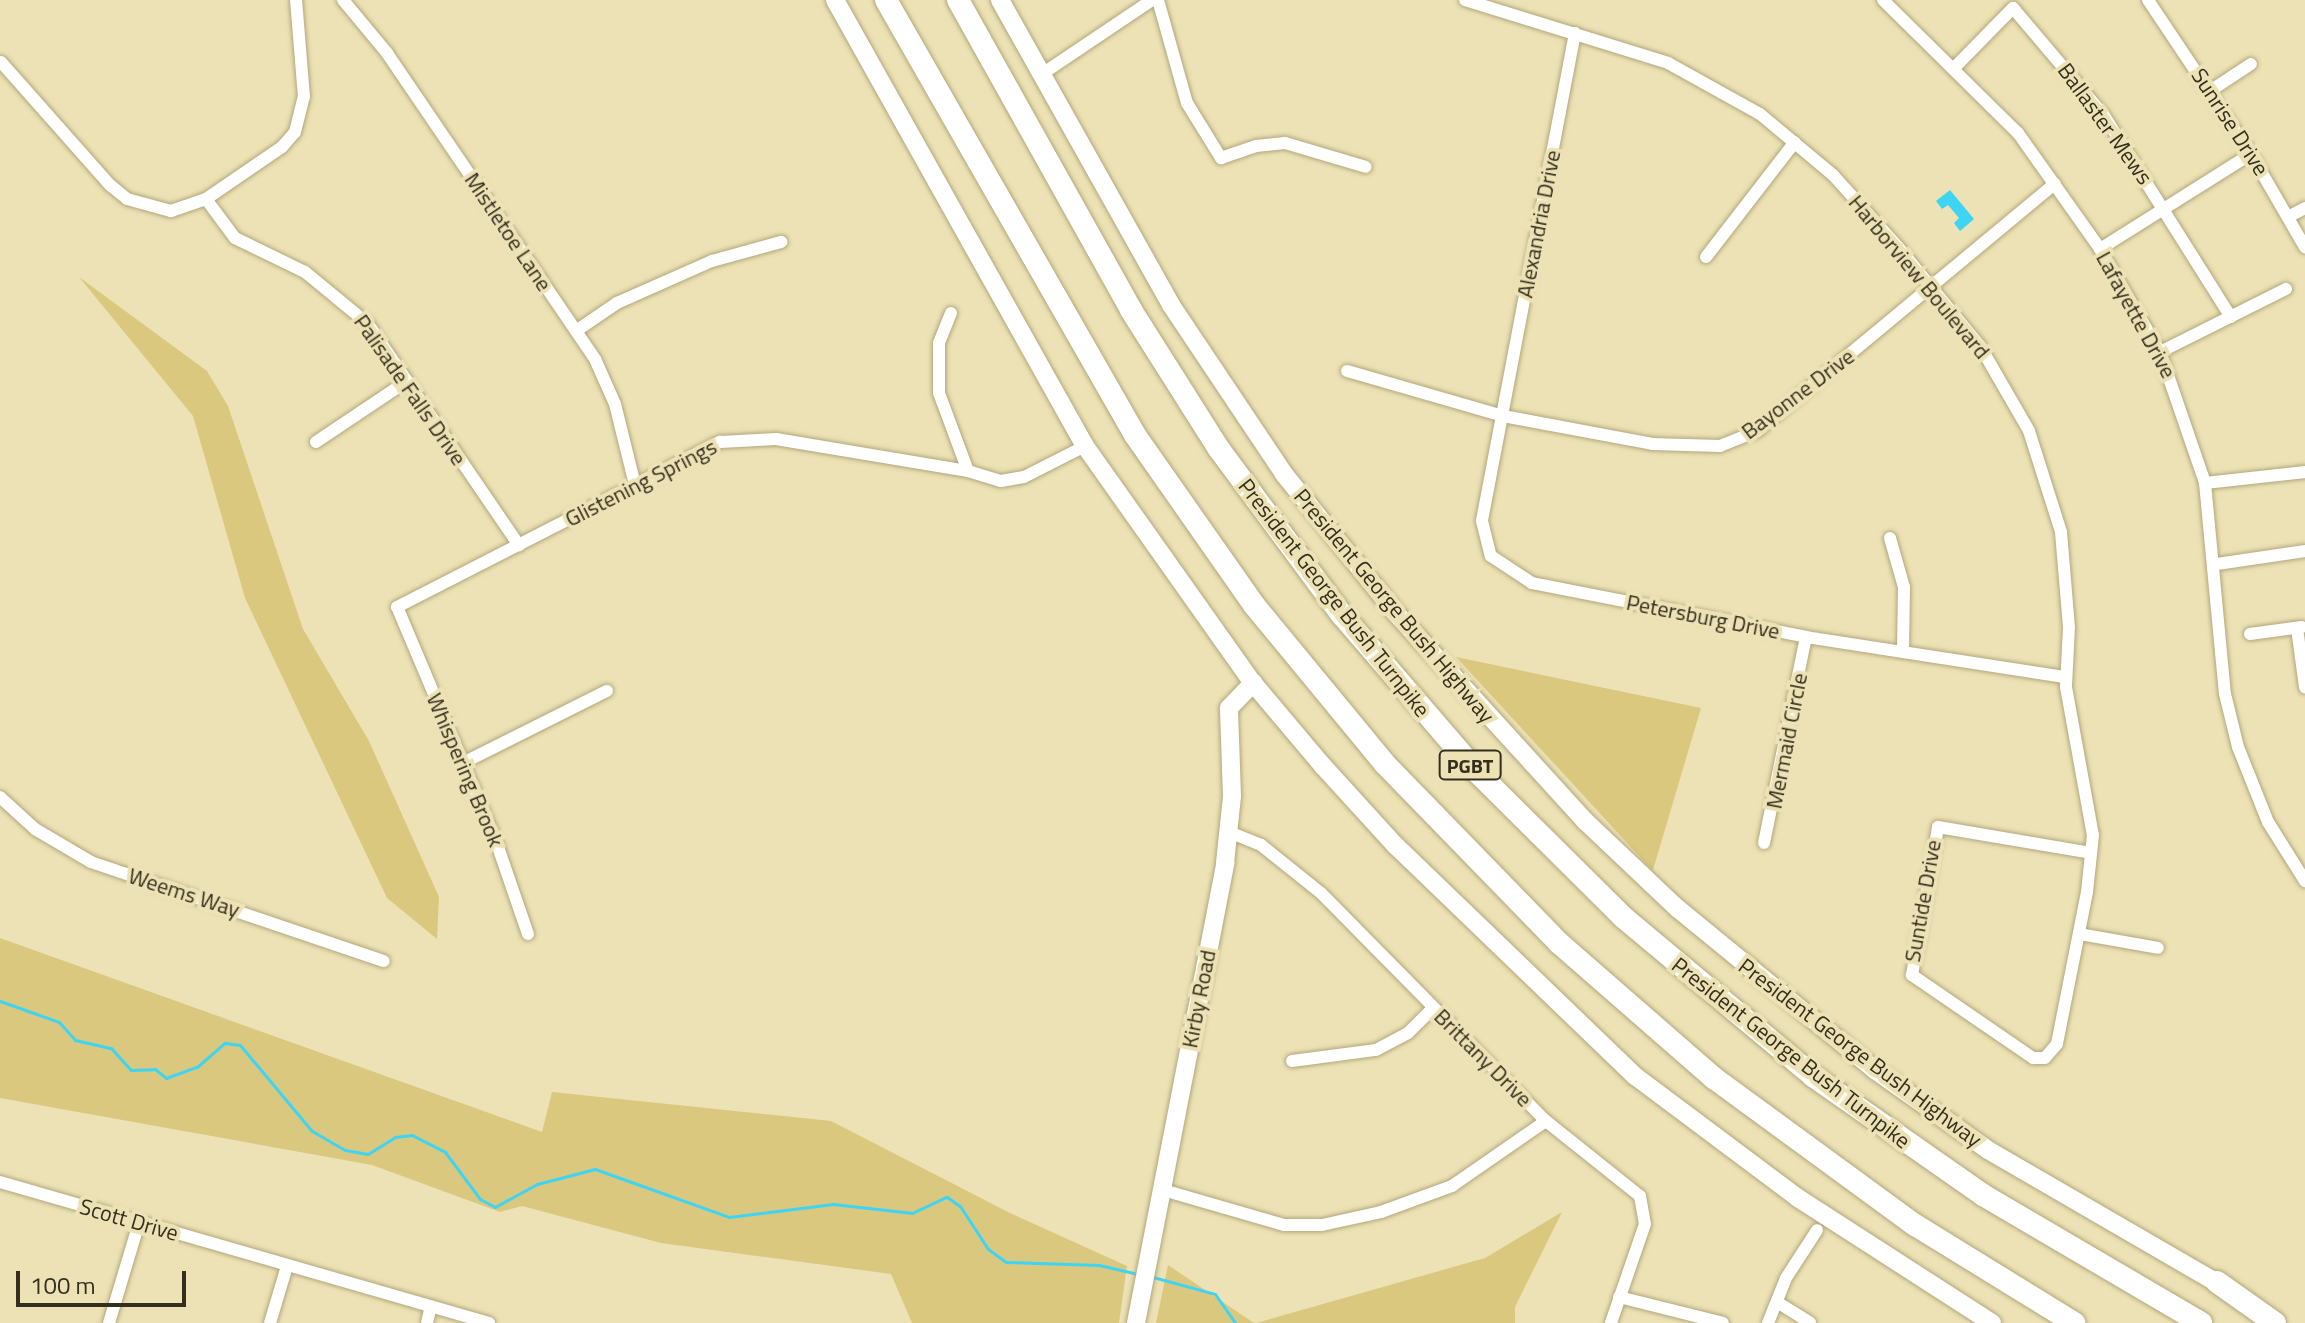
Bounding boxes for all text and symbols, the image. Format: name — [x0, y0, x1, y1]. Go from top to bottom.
street label: Ballaster Mews — [2052, 58, 2158, 190]
street label: Sunrise Drive — [2186, 64, 2274, 180]
street label: Alexandria Drive — [1512, 148, 1566, 300]
street label: Mistletoe Lane — [459, 168, 557, 296]
street label: Harborview Boulevard — [1843, 190, 1995, 364]
street label: Lafayette Drive — [2090, 247, 2182, 383]
street label: Palisade Falls Drive — [348, 310, 472, 470]
street label: Bayonne Drive — [1736, 343, 1860, 445]
street label: Glistening Springs — [561, 433, 721, 533]
street label: President George Bush Turnpike — [1233, 474, 1435, 722]
street label: President George Bush Highway — [1288, 484, 1500, 728]
street label: Petersburg Drive — [1624, 589, 1782, 645]
street label: Mermaid Circle — [1761, 671, 1813, 811]
street label: Whispering Brook — [421, 689, 509, 851]
road number: PGBT — [1438, 749, 1502, 781]
street label: Suntide Drive — [1899, 838, 1947, 964]
street label: Weems Way — [125, 863, 243, 923]
street label: Kirby Road — [1177, 948, 1221, 1050]
street label: President George Bush Turnpike — [1667, 952, 1915, 1154]
street label: President George Bush Highway — [1733, 953, 1987, 1153]
street label: Brittany Drive — [1429, 1004, 1537, 1112]
street label: Scott Drive — [77, 1193, 181, 1247]
scale bar — [20, 1255, 190, 1305]
text: 100 m — [30, 1267, 96, 1303]

